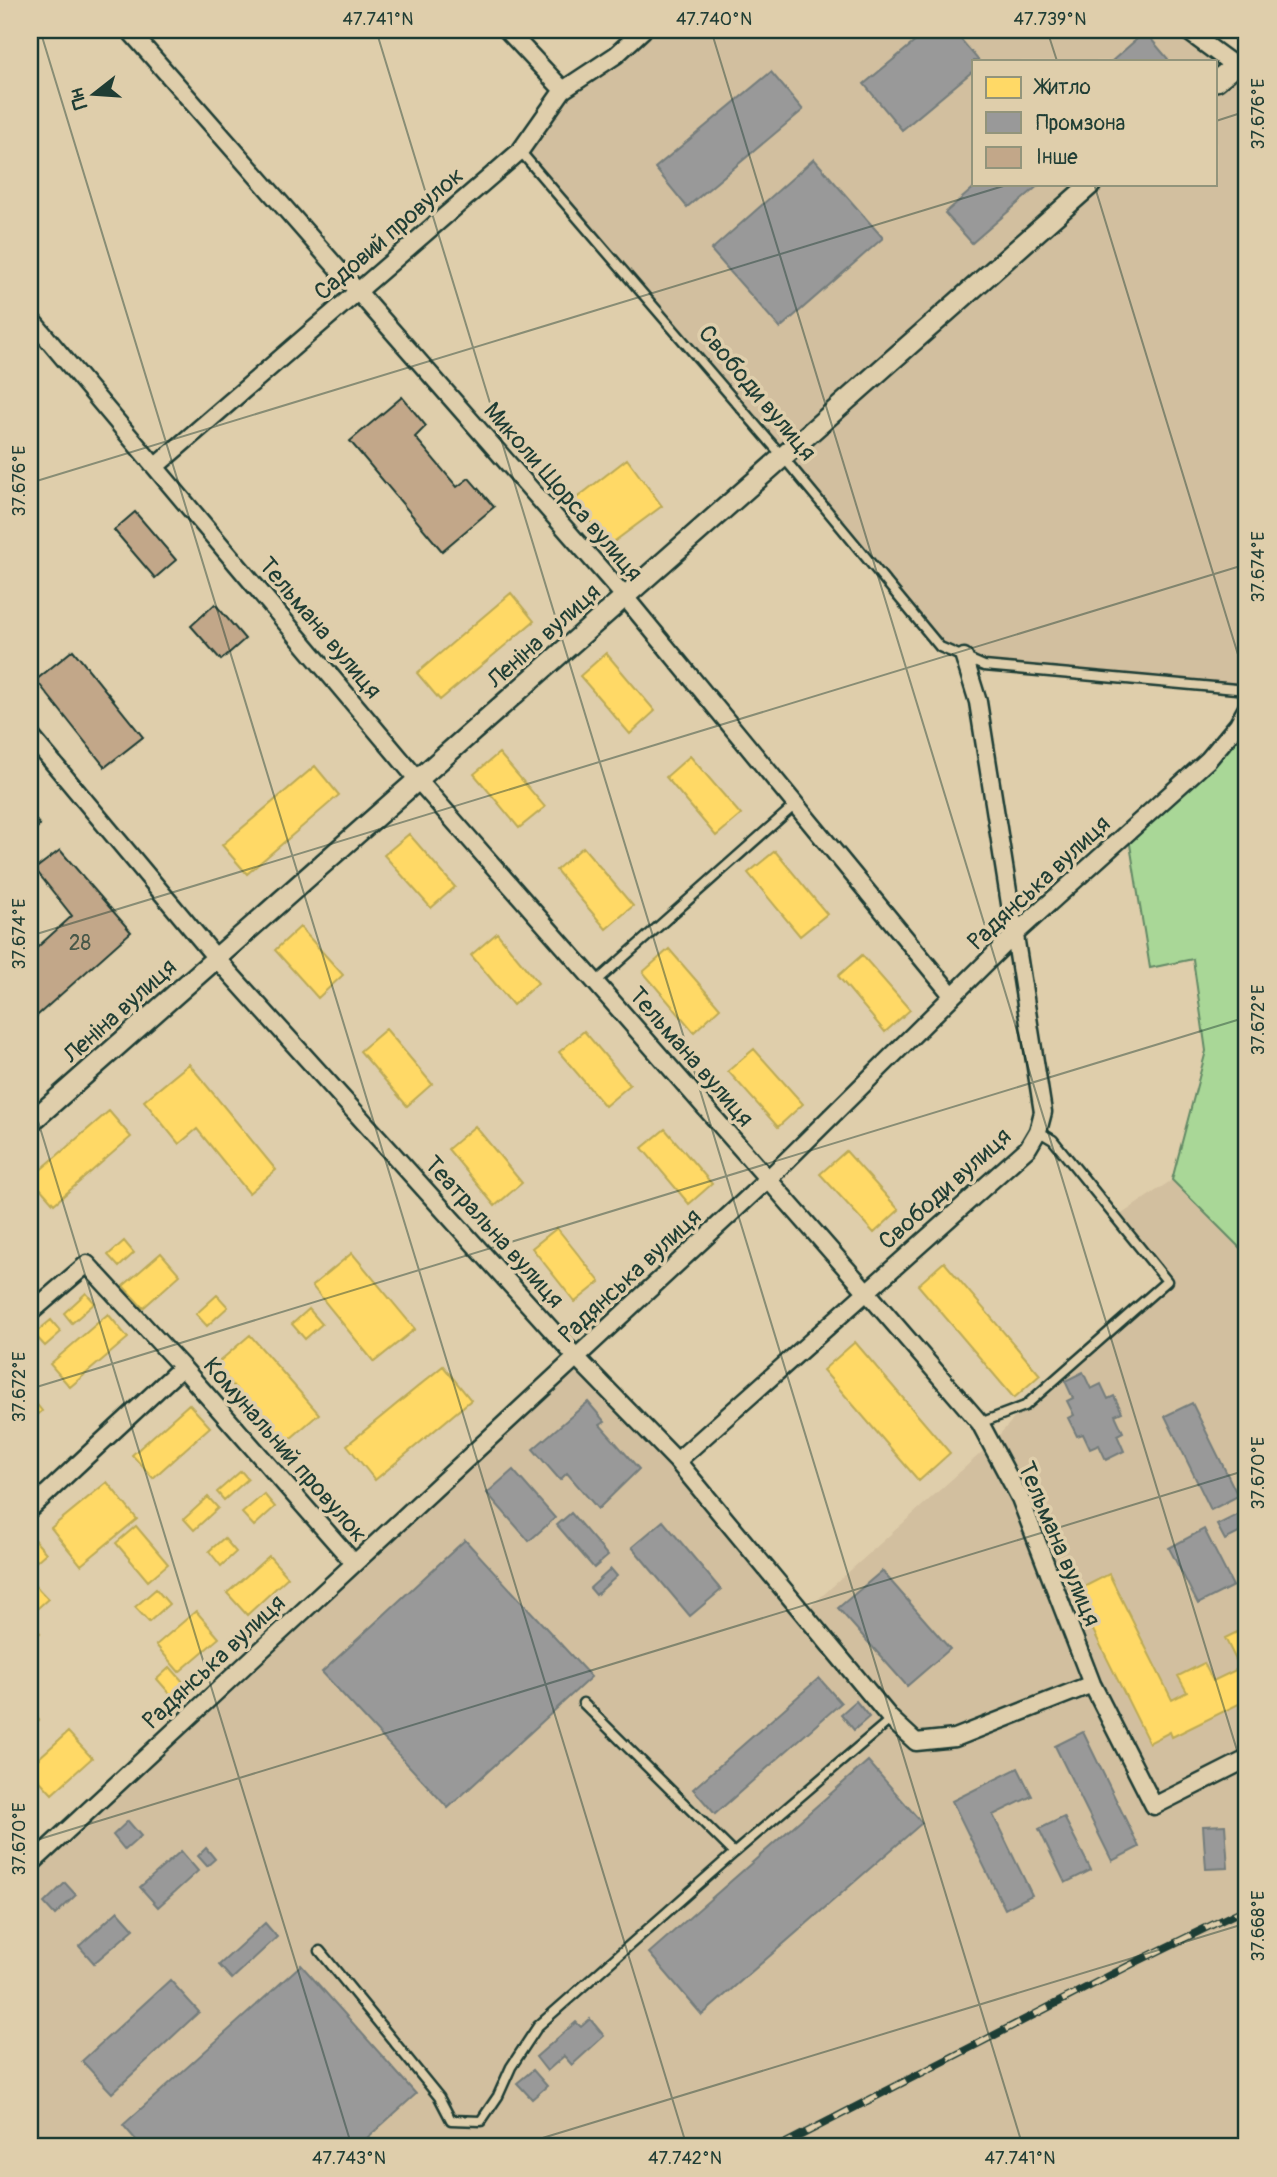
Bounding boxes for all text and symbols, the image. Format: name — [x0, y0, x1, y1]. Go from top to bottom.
text: 47.741°N — [343, 8, 413, 31]
text: 47.740°N — [676, 8, 752, 31]
text: 47.739°N — [1014, 8, 1086, 31]
north arrow — [60, 60, 130, 130]
legend — [972, 60, 1218, 186]
text: Житло — [1033, 74, 1091, 101]
text: 37.676°E — [1247, 78, 1270, 150]
text: Пн — [64, 85, 93, 112]
text: Промзона — [1036, 110, 1125, 137]
text: Інше — [1036, 144, 1078, 171]
street label: Садовий провулок — [308, 161, 470, 307]
street label: Свободи вулиця — [692, 319, 822, 467]
street label: Миколи Щорса вулиця — [477, 397, 649, 587]
text: 37.676°E — [8, 445, 31, 517]
text: 37.674°E — [1247, 531, 1270, 603]
street label: Тельмана вулиця — [252, 551, 388, 705]
street label: Леніна вулиця — [481, 578, 607, 695]
street label: Радянська вулиця — [962, 810, 1116, 956]
text: 37.674°E — [8, 898, 31, 970]
house number: 28 — [69, 930, 91, 957]
street label: Леніна вулиця — [57, 953, 183, 1070]
street label: Тельмана вулиця — [622, 981, 760, 1133]
text: 37.672°E — [1247, 985, 1270, 1055]
street label: Свободи вулиця — [873, 1122, 1017, 1256]
street label: Театральна вулиця — [418, 1150, 570, 1314]
street label: Радянська вулиця — [553, 1203, 707, 1349]
text: 37.672°E — [8, 1352, 31, 1422]
street label: Комунальний провулок — [197, 1352, 373, 1548]
text: 37.670°E — [1247, 1437, 1270, 1509]
street label: Тельмана вулиця — [1011, 1457, 1107, 1631]
street label: Радянська вулиця — [137, 1589, 291, 1735]
text: 37.670°E — [8, 1803, 31, 1875]
text: 37.668°E — [1247, 1891, 1270, 1961]
text: 47.743°N — [312, 2147, 386, 2170]
text: 47.742°N — [648, 2147, 722, 2170]
text: 47.741°N — [985, 2147, 1055, 2170]

